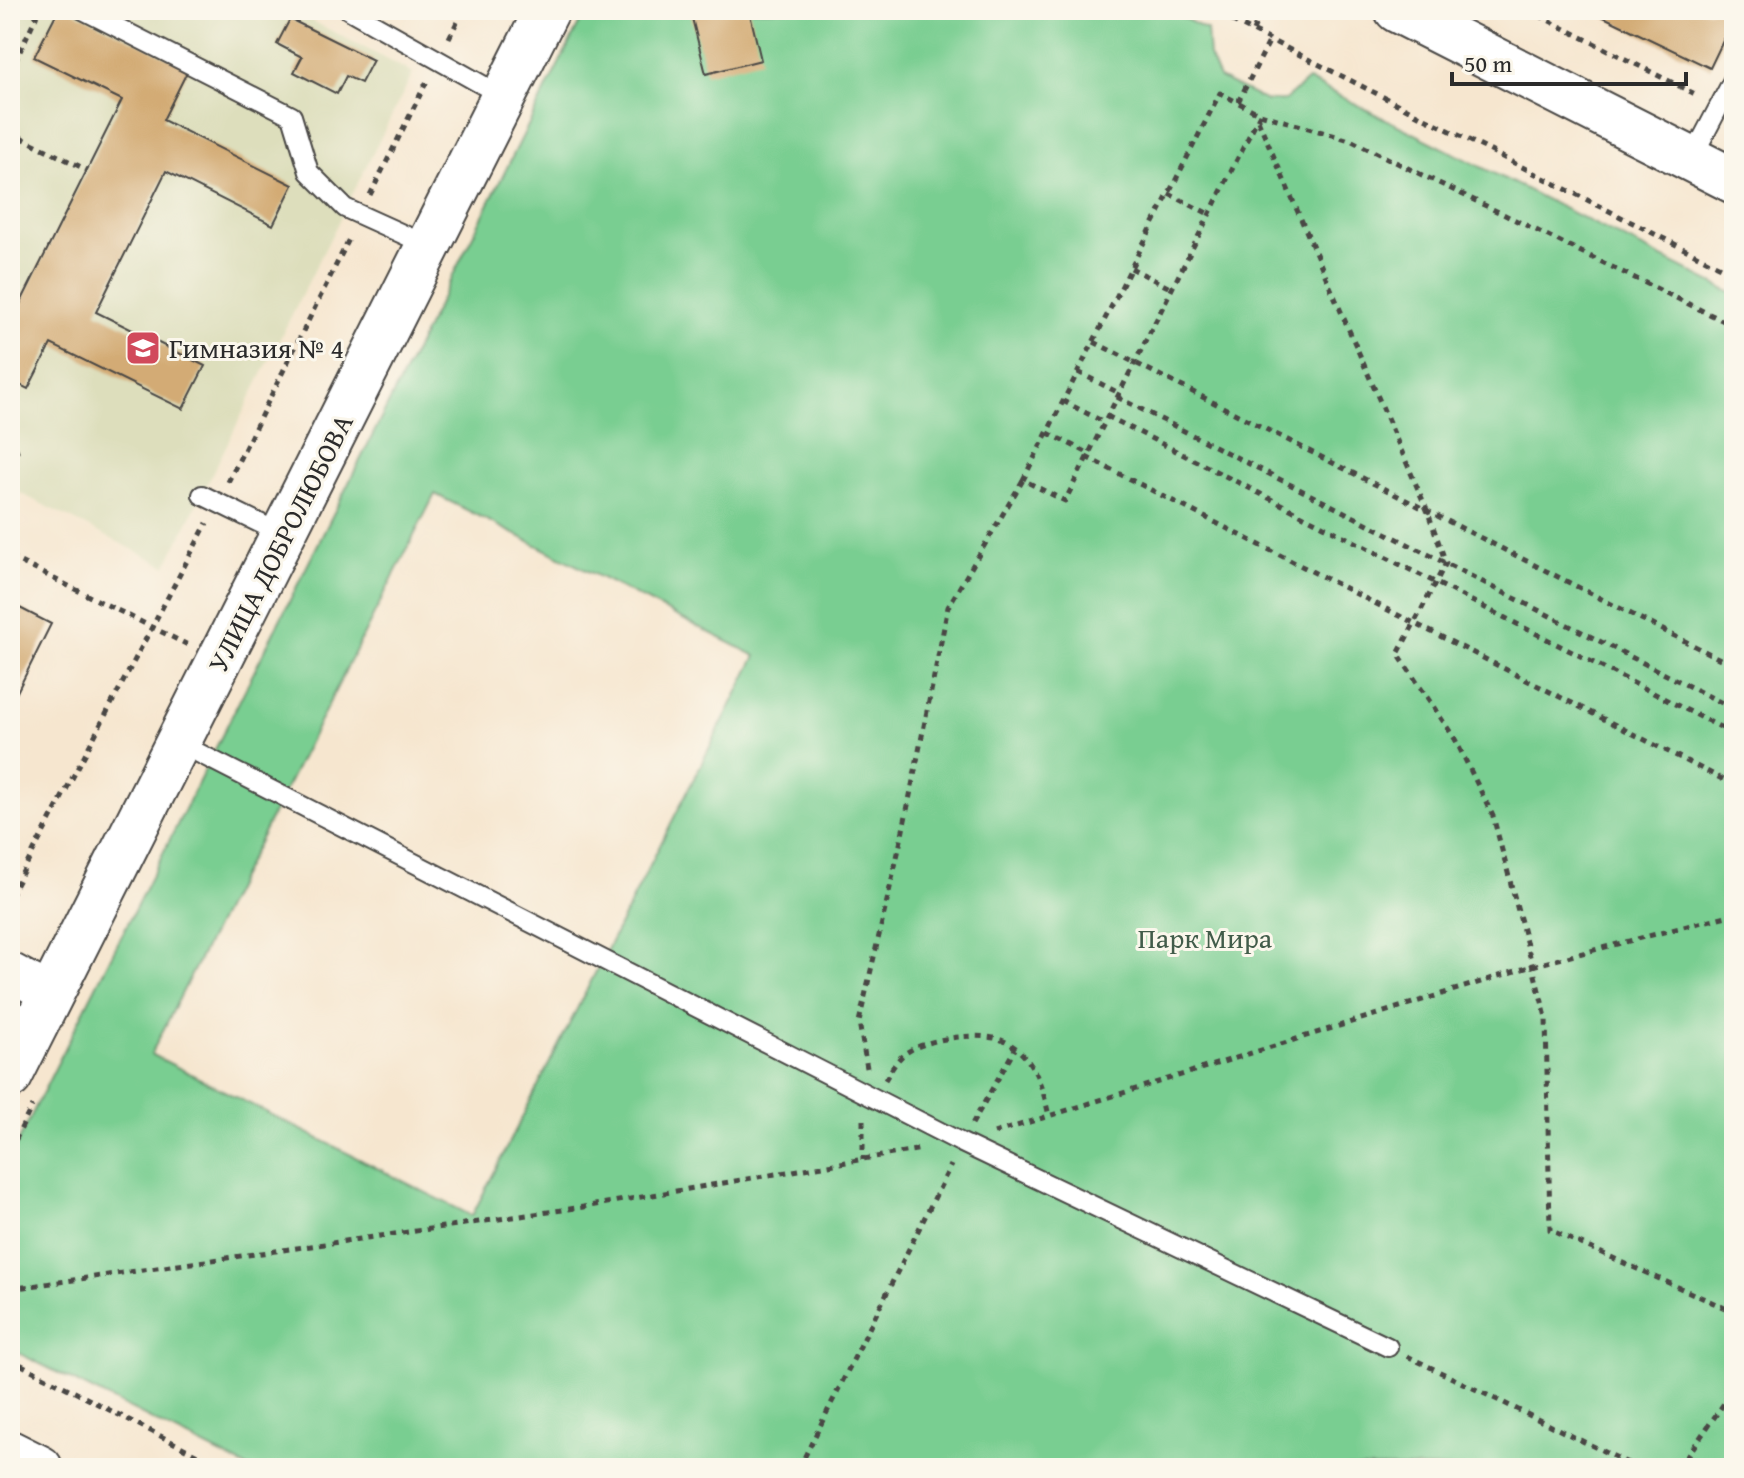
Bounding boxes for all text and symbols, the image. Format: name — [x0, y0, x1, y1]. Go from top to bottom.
scale bar — [1452, 36, 1686, 86]
text: 50 m — [1464, 46, 1512, 81]
place label: Гимназия № 4 — [169, 327, 344, 368]
school or university icon: Гимназия № 4 — [124, 329, 162, 367]
street label: УЛИЦА ДОБРОЛЮБОВА — [197, 406, 363, 679]
park label: Парк Мира — [1138, 917, 1273, 958]

